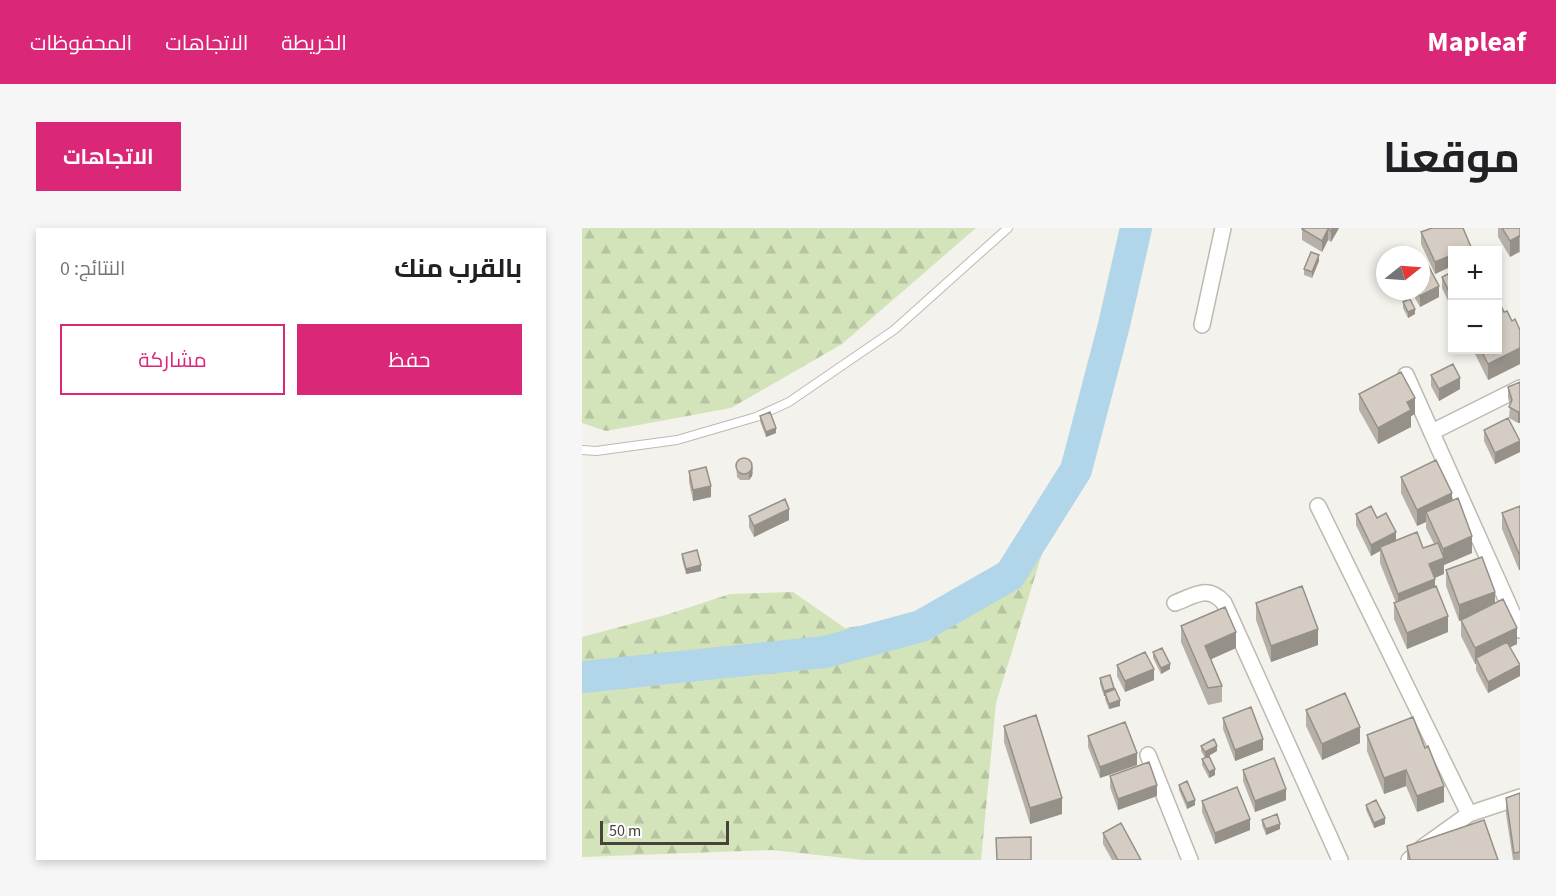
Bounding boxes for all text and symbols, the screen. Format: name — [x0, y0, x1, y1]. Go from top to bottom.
text: Mapleaf — [1427, 22, 1526, 62]
text: المحفوظات — [30, 28, 132, 58]
text: الاتجاهات — [165, 28, 248, 58]
text: الخريطة — [281, 28, 347, 58]
button: الاتجاهات — [36, 122, 181, 191]
text: موقعنا — [1383, 129, 1520, 189]
north arrow — [1376, 246, 1430, 300]
map controls — [1448, 246, 1502, 354]
button: + — [1448, 246, 1502, 300]
text: بالقرب منك — [394, 250, 522, 287]
text: النتائج: 0 — [60, 255, 125, 283]
button: − — [1448, 300, 1502, 354]
button: مشاركة — [60, 324, 285, 395]
button: حفظ — [297, 324, 522, 395]
scale bar — [600, 818, 729, 846]
text: 50 m — [609, 820, 641, 842]

